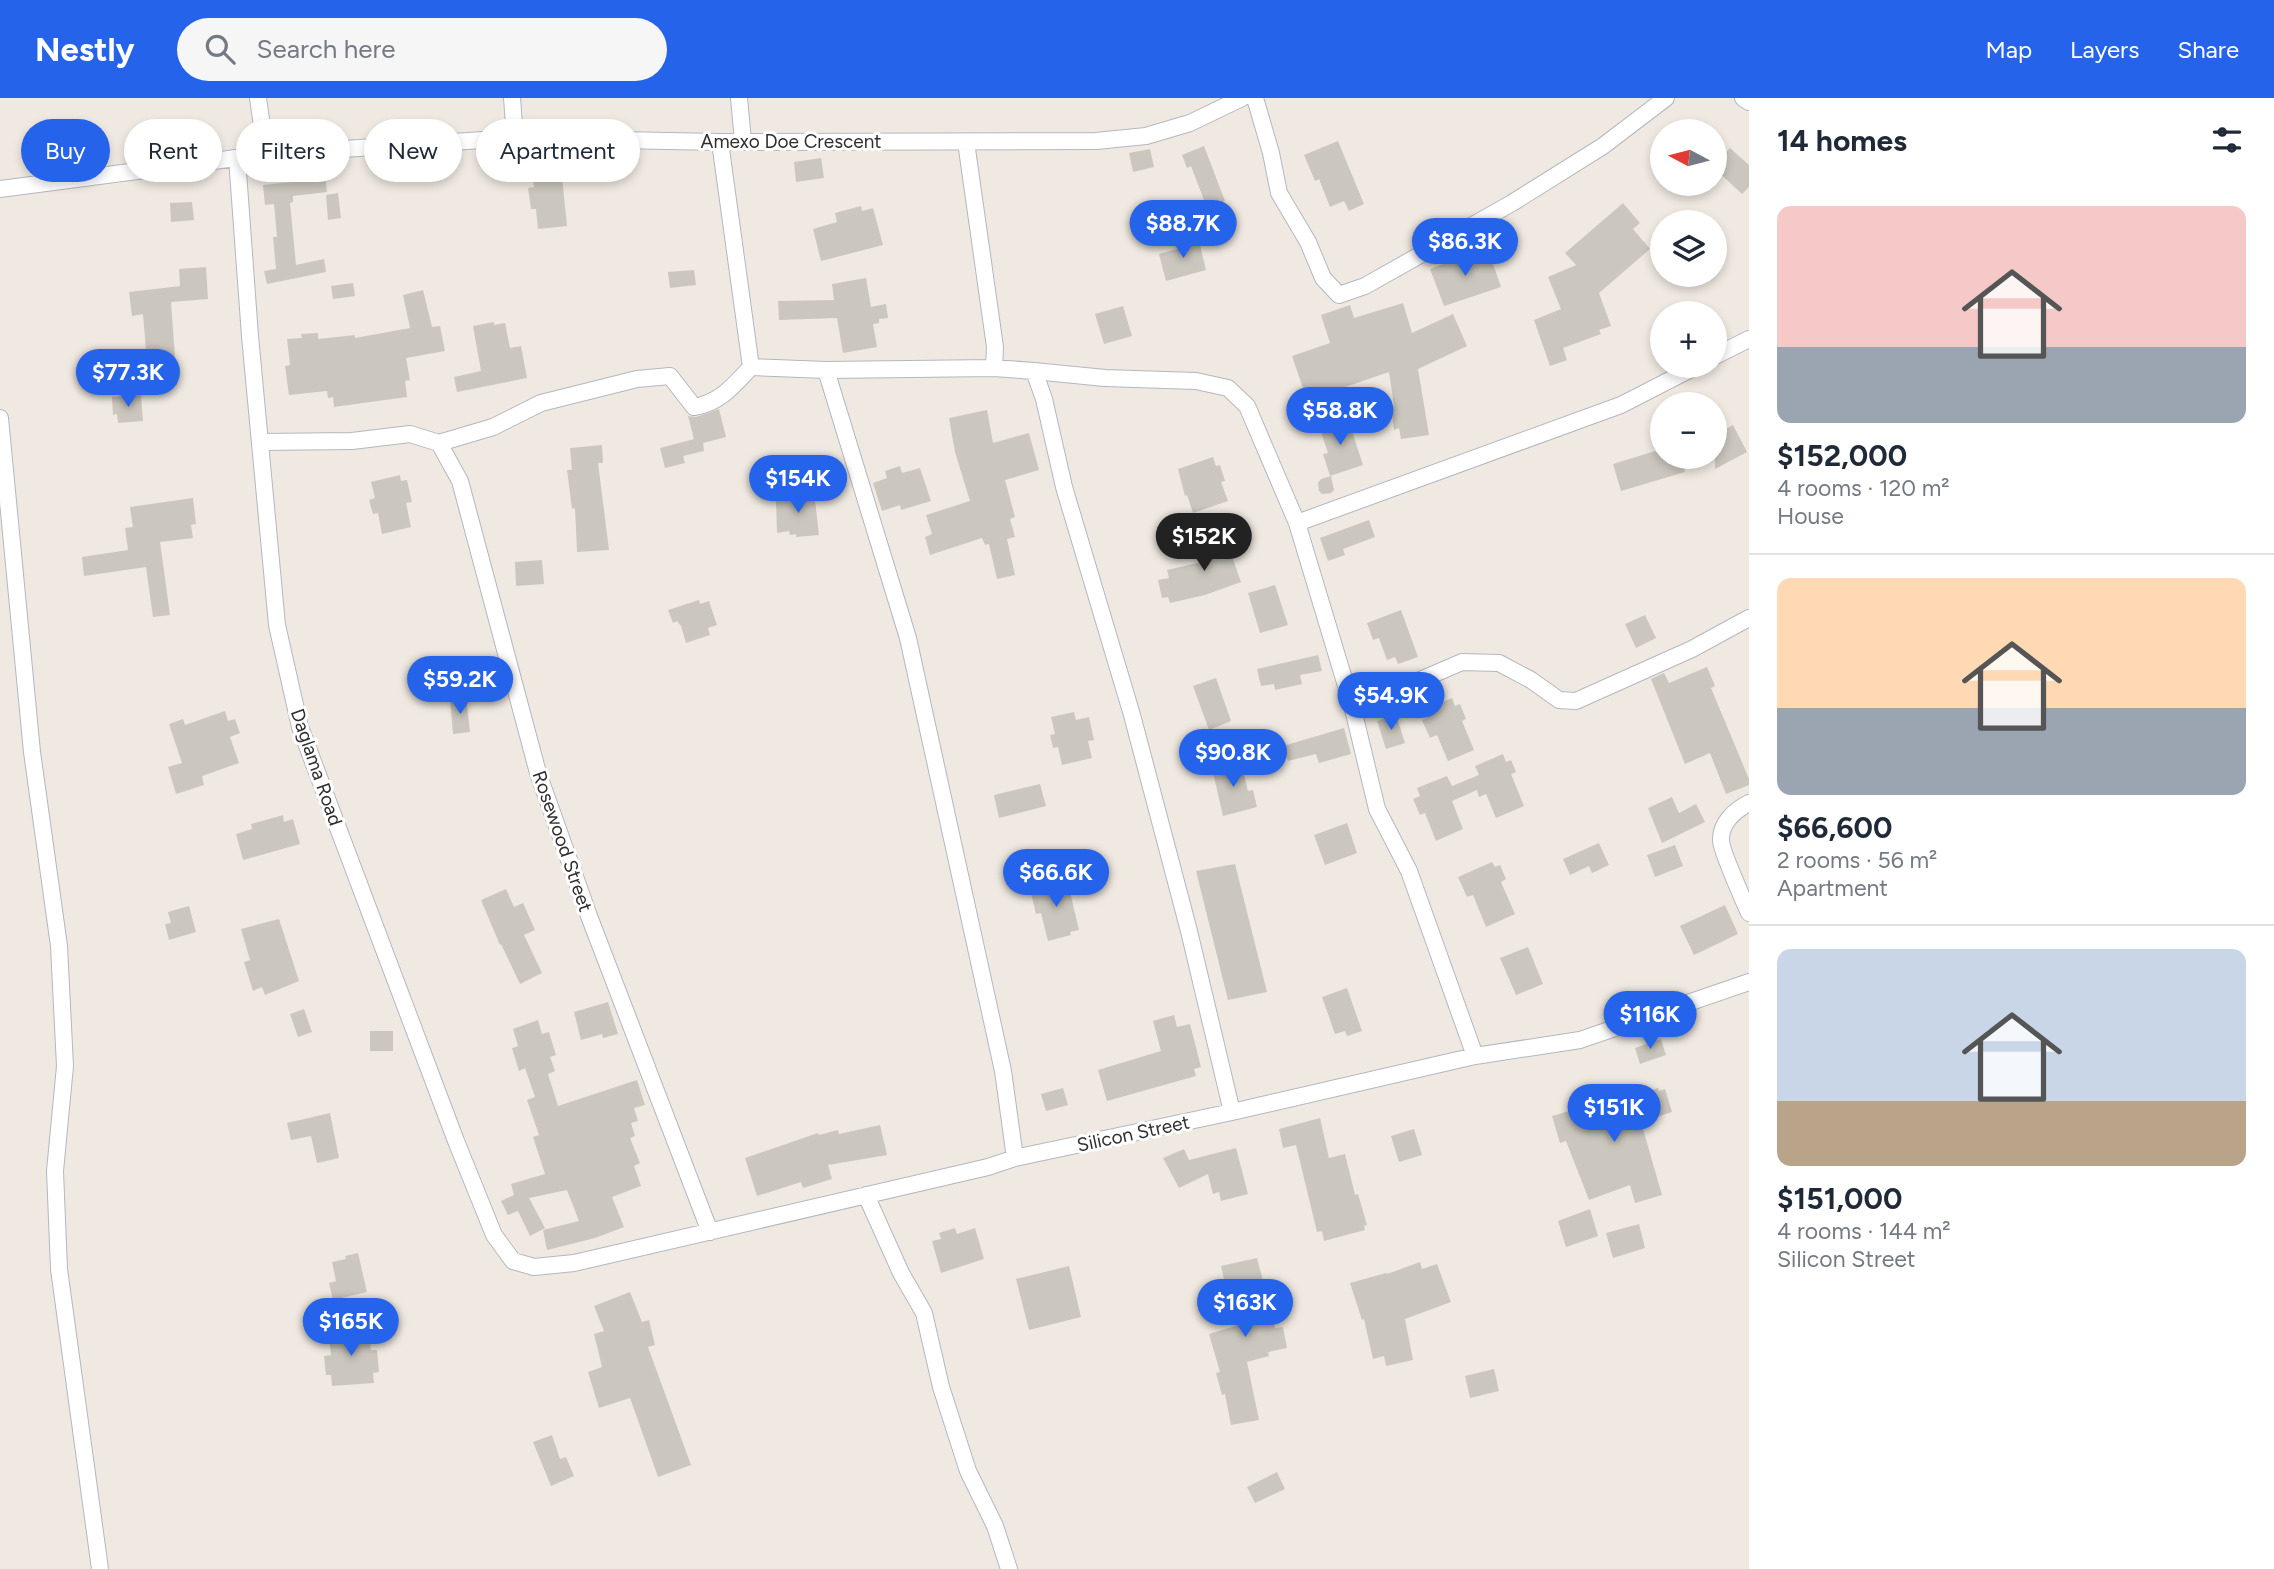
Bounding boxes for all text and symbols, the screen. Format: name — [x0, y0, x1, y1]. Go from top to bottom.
search box — [177, 18, 667, 81]
text: Nestly — [35, 30, 135, 69]
icon: search — [201, 30, 239, 68]
text: Search here — [257, 33, 395, 65]
text: Map — [1985, 35, 2032, 64]
text: Layers — [2070, 35, 2139, 64]
text: Share — [2177, 35, 2239, 64]
chip: Buy — [21, 119, 110, 182]
chip: Rent — [124, 119, 222, 182]
chip: Filters — [236, 119, 350, 182]
chip: New — [364, 119, 462, 182]
chip: Apartment — [476, 119, 640, 182]
north arrow — [1650, 119, 1727, 196]
map controls — [1650, 119, 1727, 469]
icon: filters — [2208, 121, 2246, 159]
text: 14 homes — [1777, 122, 1907, 159]
street label: Amexo Doe Crescent — [701, 130, 881, 153]
pin: $88.7K — [1126, 200, 1240, 260]
text: $88.7K — [1146, 209, 1220, 237]
button: layers — [1650, 210, 1727, 287]
pin: $86.3K — [1408, 218, 1522, 278]
text: $86.3K — [1428, 227, 1502, 255]
icon: home — [1949, 251, 2075, 377]
button: + — [1650, 301, 1727, 378]
pin: $77.3K — [71, 350, 185, 409]
text: $77.3K — [92, 358, 164, 386]
pin: $58.8K — [1283, 388, 1397, 447]
button: − — [1650, 392, 1727, 469]
text: $58.8K — [1302, 396, 1378, 424]
text: $152,000 — [1777, 437, 1907, 474]
pin: $154K — [749, 456, 847, 515]
text: $154K — [765, 464, 831, 492]
text: 4 rooms · 120 m² — [1777, 474, 1950, 502]
text: House — [1777, 502, 1844, 530]
pin: $152K — [1155, 514, 1253, 573]
text: $152K — [1172, 522, 1236, 550]
icon: home — [1949, 623, 2075, 749]
pin: $59.2K — [403, 656, 517, 716]
text: $59.2K — [423, 665, 497, 693]
pin: $54.9K — [1334, 672, 1448, 732]
text: $54.9K — [1353, 681, 1429, 709]
street label: Daglama Road — [286, 706, 347, 829]
pin: $90.8K — [1176, 730, 1290, 789]
text: $90.8K — [1195, 738, 1271, 766]
street label: Rosewood Street — [528, 768, 597, 915]
text: $66,600 — [1777, 809, 1892, 846]
text: 2 rooms · 56 m² — [1777, 846, 1937, 874]
pin: $66.6K — [999, 850, 1113, 909]
text: $66.6K — [1019, 858, 1093, 886]
text: Apartment — [1777, 874, 1888, 902]
pin: $116K — [1601, 992, 1699, 1051]
icon: home — [1949, 994, 2075, 1120]
text: $116K — [1620, 1000, 1680, 1028]
pin: $151K — [1565, 1084, 1663, 1144]
text: $151K — [1584, 1093, 1644, 1121]
street label: Silicon Street — [1075, 1110, 1191, 1157]
text: $151,000 — [1777, 1180, 1902, 1217]
text: 4 rooms · 144 m² — [1777, 1217, 1951, 1245]
text: Silicon Street — [1777, 1245, 1916, 1273]
pin: $163K — [1196, 1280, 1294, 1339]
text: $163K — [1213, 1288, 1277, 1316]
pin: $165K — [302, 1298, 400, 1358]
text: $165K — [319, 1307, 383, 1335]

